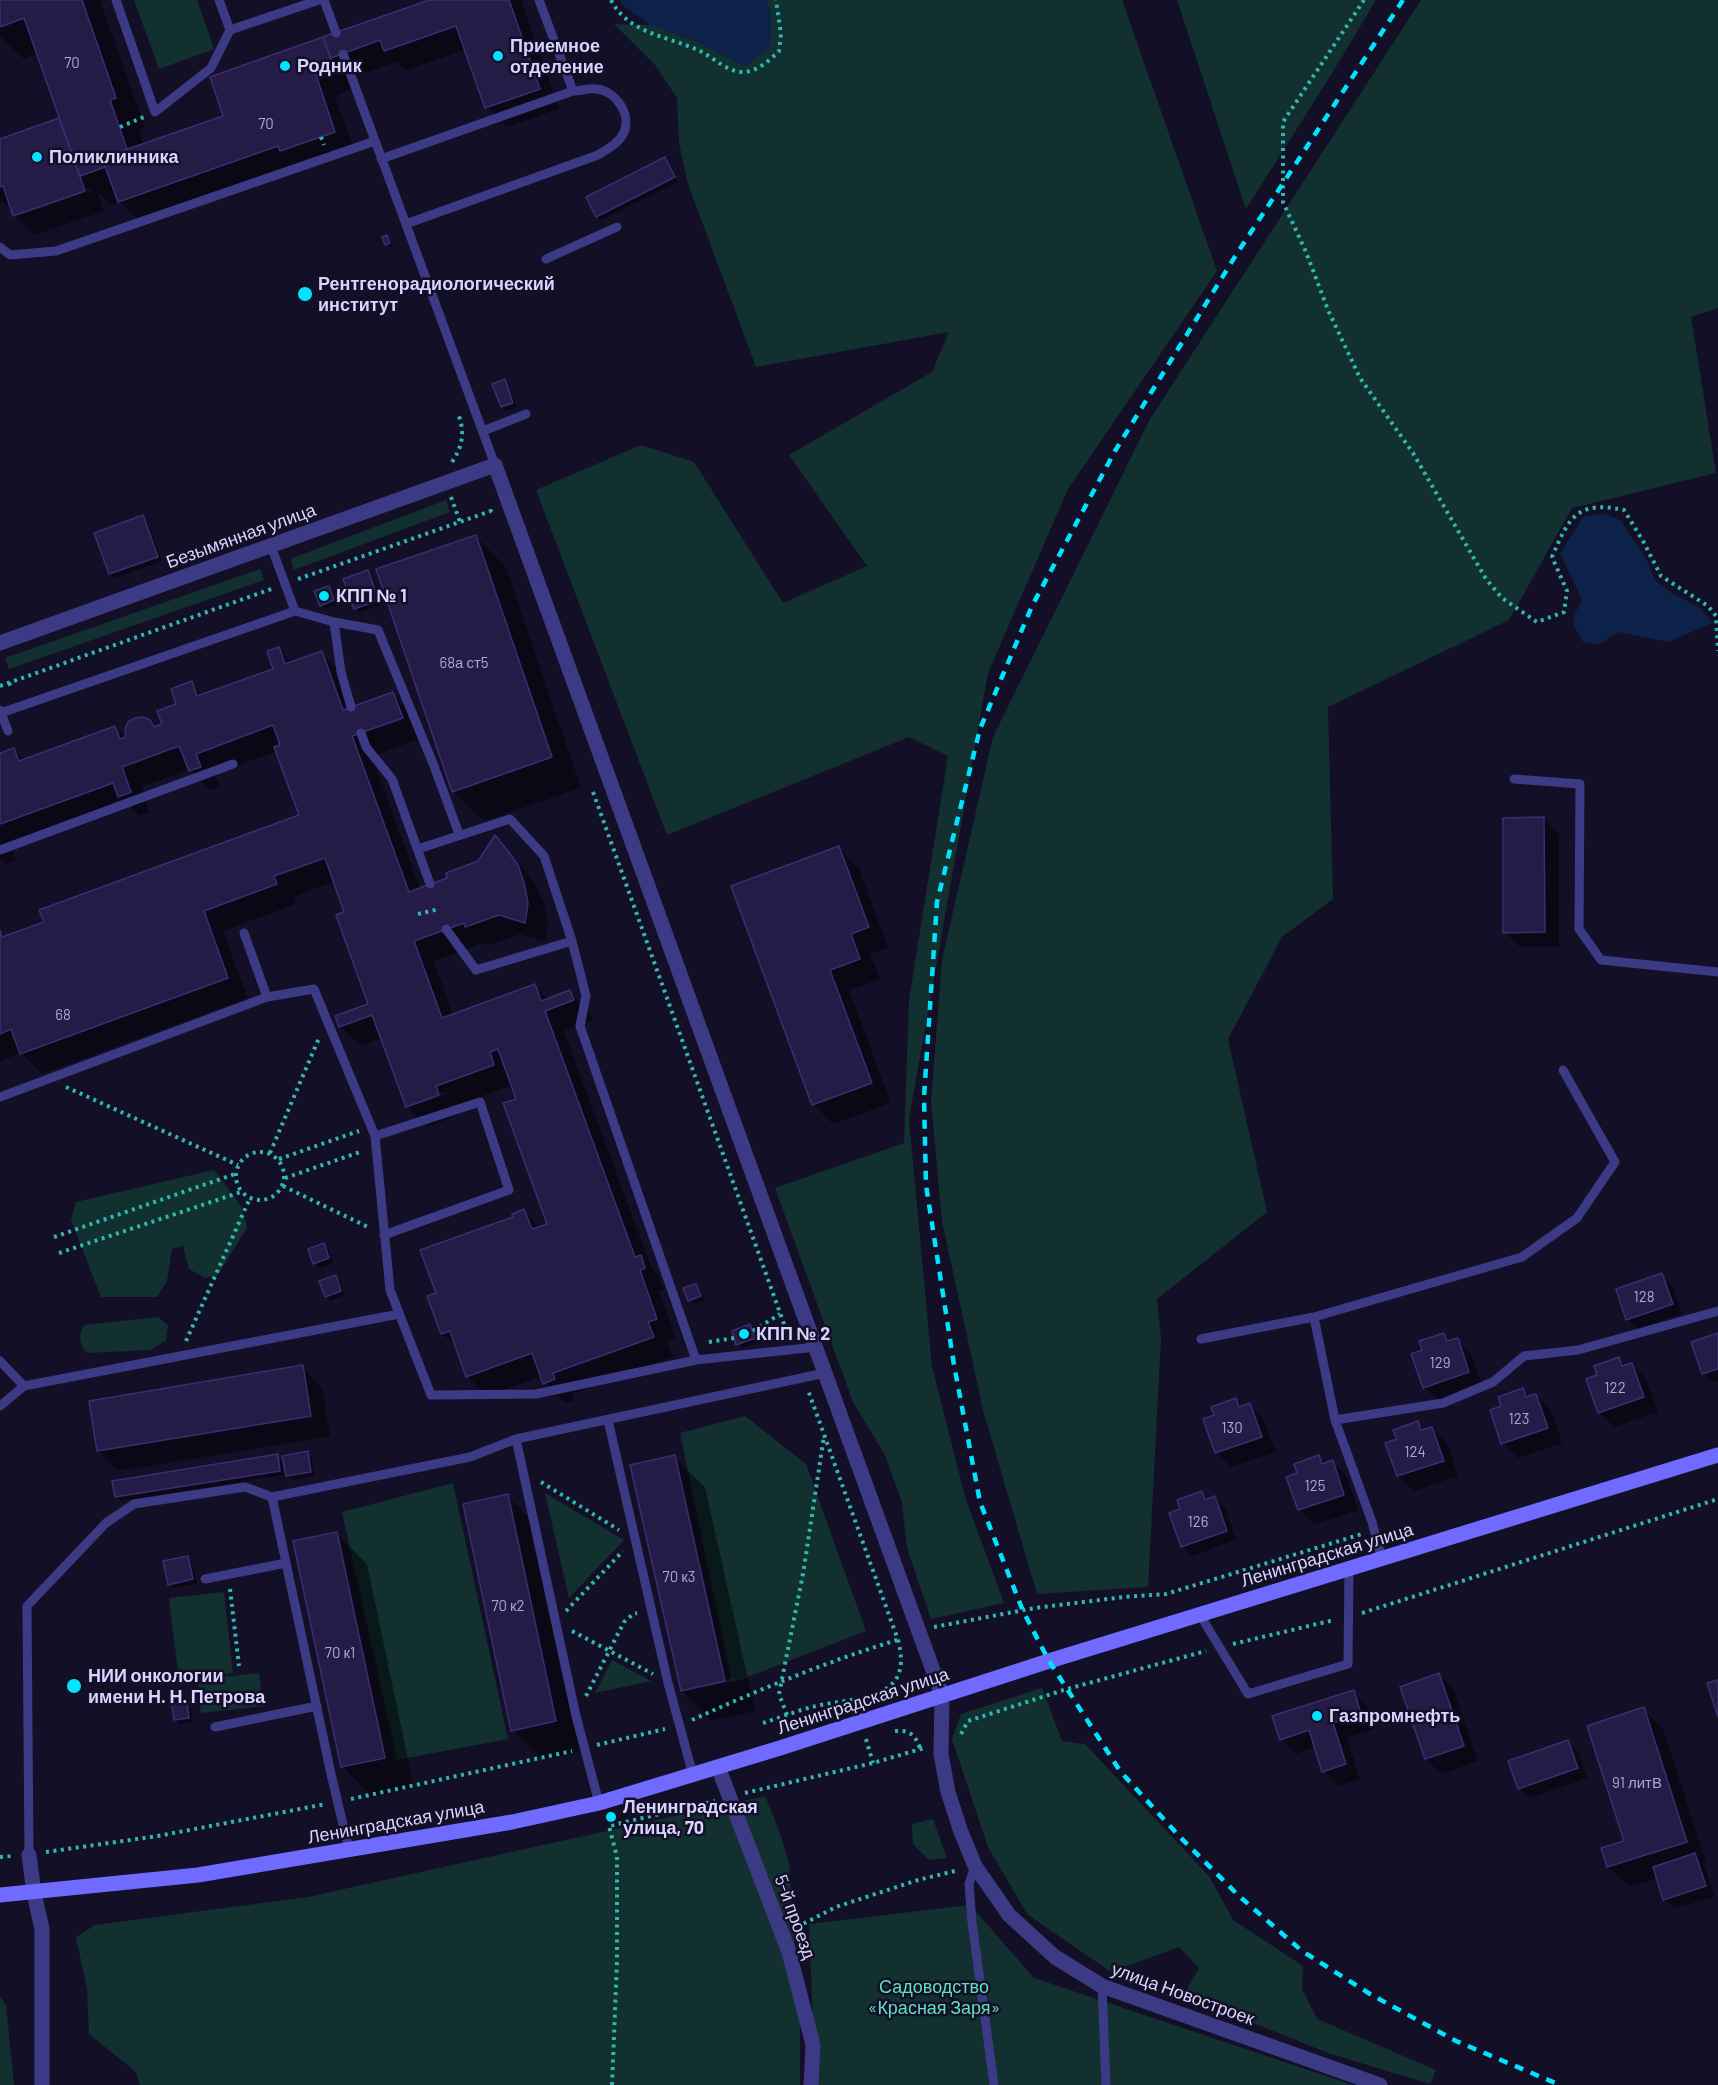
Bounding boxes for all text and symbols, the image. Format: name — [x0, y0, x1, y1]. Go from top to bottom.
place label: Приемное отделение — [510, 35, 604, 78]
marker: Приемное отделение — [491, 49, 505, 63]
house number: 70 — [64, 54, 80, 72]
place label: Родник — [297, 55, 362, 77]
marker: Родник — [278, 59, 292, 73]
house number: 70 — [258, 115, 274, 133]
place label: Поликлинника — [49, 146, 179, 168]
marker: Поликлинника — [30, 150, 44, 164]
place label: Рентгенорадиологический институт — [318, 273, 555, 316]
marker: Рентгенорадиологический институт — [296, 285, 314, 303]
street label: Безымянная улица — [163, 499, 319, 573]
place label: КПП № 1 — [336, 585, 406, 607]
marker: КПП № 1 — [317, 589, 331, 603]
house number: 68а ст5 — [440, 654, 488, 672]
house number: 68 — [55, 1006, 71, 1024]
house number: 128 — [1633, 1288, 1655, 1306]
place label: КПП № 2 — [756, 1323, 830, 1345]
marker: КПП № 2 — [737, 1327, 751, 1341]
house number: 129 — [1429, 1354, 1451, 1372]
house number: 122 — [1604, 1379, 1626, 1397]
house number: 123 — [1509, 1410, 1529, 1428]
house number: 130 — [1221, 1419, 1243, 1437]
house number: 124 — [1404, 1443, 1426, 1461]
house number: 125 — [1305, 1477, 1325, 1495]
house number: 126 — [1187, 1513, 1209, 1531]
street label: Ленинградская улица — [1238, 1519, 1416, 1591]
house number: 70 к3 — [663, 1568, 695, 1586]
house number: 70 к2 — [491, 1597, 525, 1615]
house number: 70 к1 — [325, 1644, 355, 1662]
street label: Ленинградская улица — [775, 1663, 951, 1739]
place label: НИИ онкологии имени Н. Н. Петрова — [88, 1665, 265, 1708]
marker: НИИ онкологии имени Н. Н. Петрова — [65, 1677, 83, 1695]
place label: Газпромнефть — [1329, 1705, 1460, 1727]
marker: Газпромнефть — [1310, 1709, 1324, 1723]
house number: 91 литВ — [1612, 1774, 1662, 1792]
street label: Ленинградская улица — [306, 1796, 486, 1848]
place label: Ленинградская улица, 70 — [623, 1796, 758, 1838]
marker: Ленинградская улица, 70 — [604, 1810, 618, 1824]
street label: 5-й проезд — [770, 1872, 820, 1962]
street label: улица Новостроек — [1109, 1958, 1257, 2030]
park label: Садоводство «Красная Заря» — [868, 1976, 1000, 2018]

